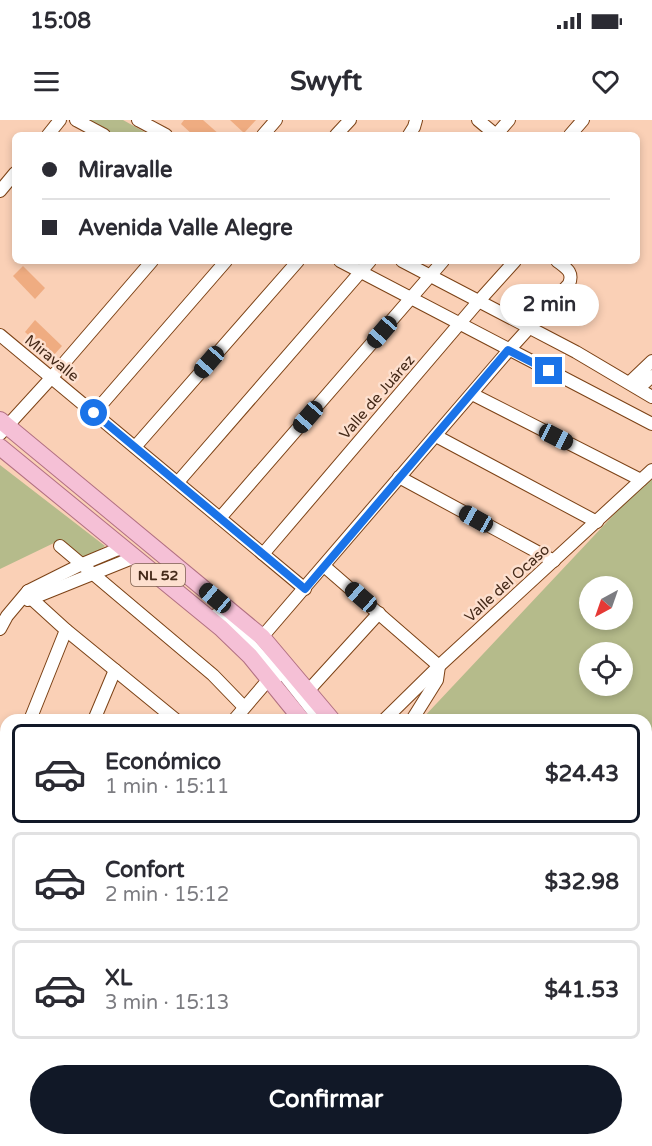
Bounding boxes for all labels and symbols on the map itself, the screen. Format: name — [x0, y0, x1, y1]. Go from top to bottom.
callout: 2 min — [500, 284, 598, 326]
car — [363, 313, 401, 351]
street label: Miravalle — [21, 331, 83, 385]
car — [190, 343, 228, 381]
street label: Valle de Juárez — [336, 351, 418, 443]
route end — [535, 357, 562, 384]
car — [289, 398, 327, 436]
route start — [80, 399, 107, 426]
car — [536, 421, 576, 453]
car — [456, 502, 496, 536]
street label: Valle del Ocaso — [461, 540, 553, 626]
road number: NL 52 — [131, 564, 185, 586]
north arrow — [579, 576, 633, 630]
car — [342, 578, 380, 616]
car — [195, 580, 235, 616]

